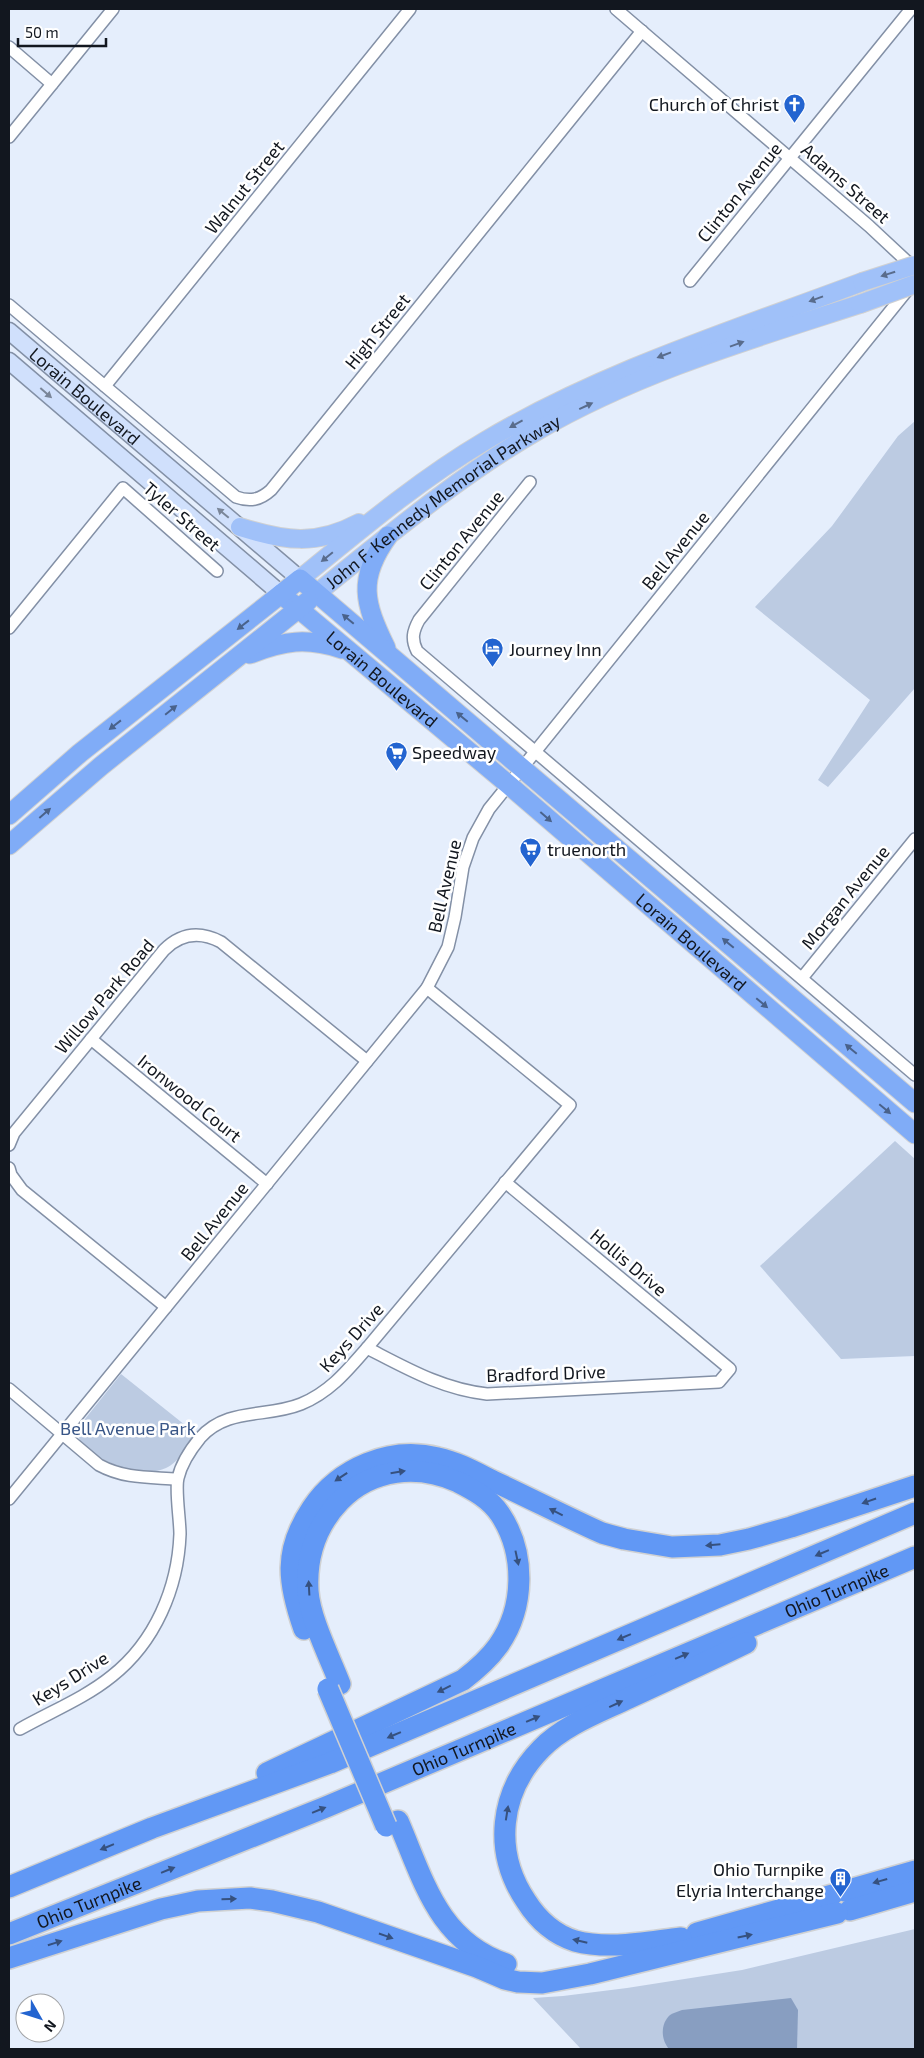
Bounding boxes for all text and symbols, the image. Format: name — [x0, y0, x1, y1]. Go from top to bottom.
scale bar — [18, 15, 105, 47]
text: 50 m — [25, 23, 59, 41]
church icon: Church of Christ — [783, 92, 807, 123]
place label: Church of Christ — [649, 93, 779, 115]
street label: Walnut Street — [200, 136, 288, 238]
street label: Clinton Avenue — [692, 138, 786, 246]
street label: Adams Street — [797, 139, 895, 228]
one-way arrow — [881, 270, 896, 278]
street label: High Street — [340, 289, 414, 373]
one-way arrow — [808, 295, 823, 303]
one-way arrow — [730, 340, 745, 348]
street label: Lorain Boulevard — [25, 342, 145, 449]
one-way arrow — [656, 352, 671, 359]
one-way arrow — [39, 387, 51, 399]
one-way arrow — [579, 402, 593, 410]
street label: John F. Kennedy Memorial Parkway — [321, 409, 564, 593]
one-way arrow — [510, 419, 523, 428]
street label: Tyler Street — [139, 477, 225, 555]
street label: Clinton Avenue — [414, 486, 508, 594]
street label: Bell Avenue — [637, 506, 713, 594]
one-way arrow — [217, 508, 229, 519]
one-way arrow — [321, 552, 334, 563]
one-way arrow — [342, 614, 355, 625]
one-way arrow — [236, 619, 249, 630]
street label: Lorain Boulevard — [322, 626, 442, 732]
hotel icon: Journey Inn — [481, 637, 505, 668]
place label: Journey Inn — [509, 638, 602, 660]
one-way arrow — [164, 704, 177, 715]
one-way arrow — [456, 711, 469, 722]
one-way arrow — [109, 720, 122, 731]
supermarket icon: Speedway — [384, 740, 408, 771]
place label: Speedway — [412, 741, 497, 763]
one-way arrow — [39, 807, 52, 818]
one-way arrow — [540, 811, 552, 822]
street label: Bell Avenue — [423, 837, 465, 935]
supermarket icon: truenorth — [519, 837, 543, 868]
place label: truenorth — [547, 838, 626, 860]
street label: Morgan Avenue — [796, 841, 894, 953]
street label: Lorain Boulevard — [632, 888, 751, 995]
street label: Willow Park Road — [50, 934, 158, 1058]
one-way arrow — [721, 938, 734, 949]
one-way arrow — [755, 997, 767, 1009]
one-way arrow — [845, 1043, 858, 1054]
street label: Ironwood Court — [134, 1050, 246, 1147]
one-way arrow — [879, 1103, 892, 1114]
street label: Bell Avenue — [176, 1177, 252, 1265]
street label: Hollis Drive — [586, 1224, 672, 1300]
street label: Keys Drive — [314, 1298, 388, 1376]
street label: Bradford Drive — [486, 1360, 606, 1386]
park label: Bell Avenue Park — [60, 1417, 196, 1439]
one-way arrow — [391, 1467, 407, 1475]
one-way arrow — [334, 1472, 348, 1482]
one-way arrow — [861, 1498, 876, 1506]
one-way arrow — [549, 1508, 564, 1516]
one-way arrow — [705, 1542, 721, 1550]
one-way arrow — [815, 1549, 829, 1557]
one-way arrow — [513, 1550, 521, 1565]
street label: Ohio Turnpike — [781, 1559, 892, 1622]
one-way arrow — [304, 1580, 312, 1596]
one-way arrow — [617, 1634, 631, 1642]
street label: Keys Drive — [28, 1646, 112, 1710]
one-way arrow — [675, 1651, 689, 1659]
one-way arrow — [437, 1685, 452, 1693]
one-way arrow — [609, 1700, 623, 1708]
one-way arrow — [526, 1715, 540, 1723]
street label: Ohio Turnpike — [408, 1717, 519, 1780]
one-way arrow — [387, 1732, 402, 1740]
one-way arrow — [504, 1805, 512, 1821]
one-way arrow — [311, 1806, 326, 1813]
one-way arrow — [100, 1843, 114, 1851]
place label: Ohio Turnpike Elyria Interchange — [676, 1858, 824, 1901]
one-way arrow — [161, 1866, 176, 1874]
building icon: Ohio Turnpike Elyria Interchange — [828, 1867, 852, 1898]
street label: Ohio Turnpike — [33, 1871, 144, 1933]
one-way arrow — [872, 1877, 887, 1885]
one-way arrow — [221, 1894, 237, 1902]
one-way arrow — [737, 1932, 752, 1940]
one-way arrow — [378, 1933, 393, 1940]
one-way arrow — [573, 1937, 588, 1945]
one-way arrow — [48, 1939, 63, 1947]
north arrow — [15, 1993, 65, 2043]
text: N — [41, 2017, 60, 2036]

